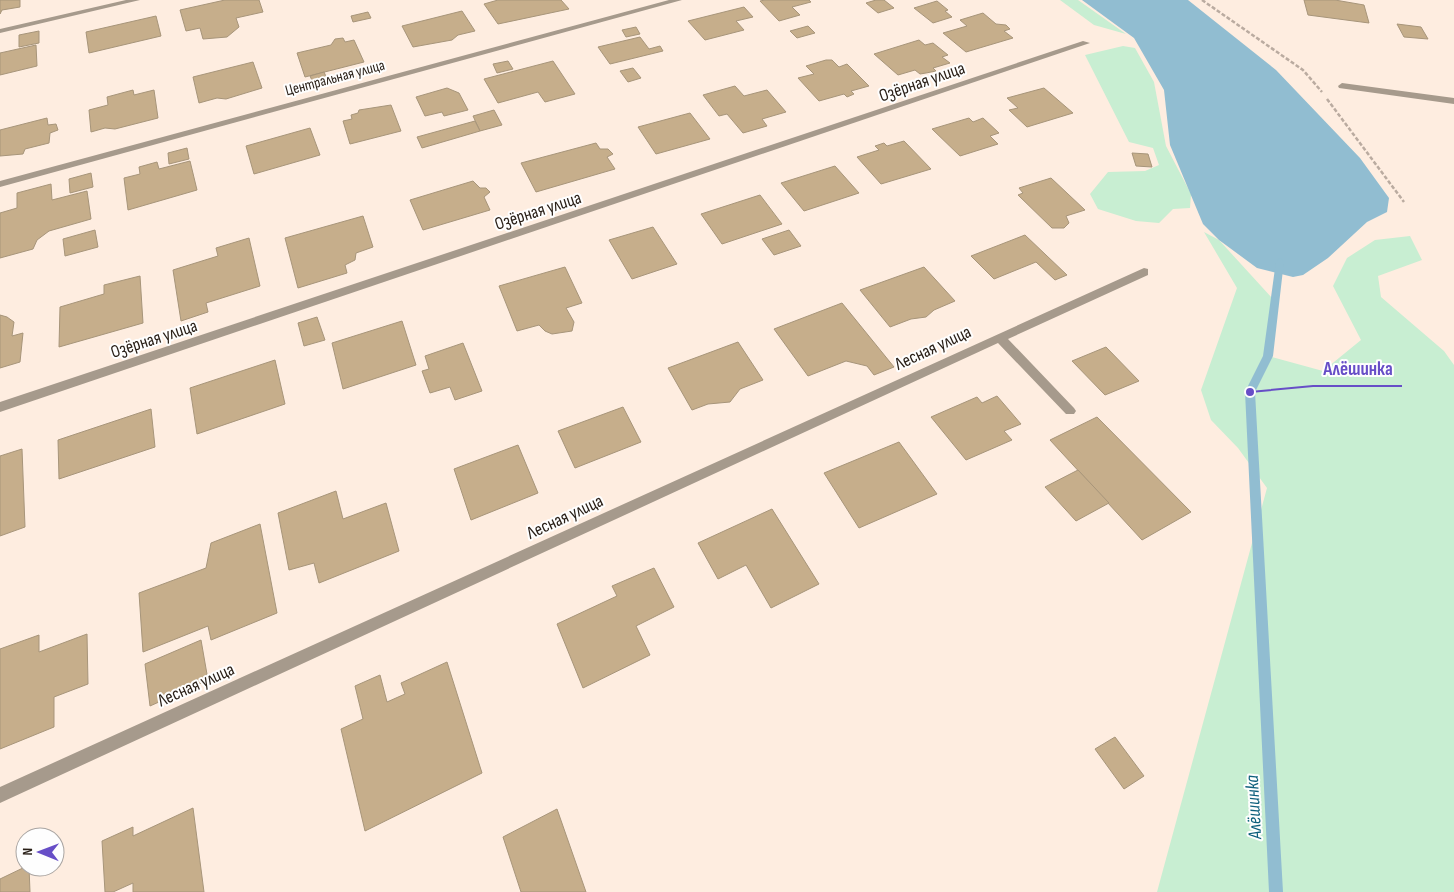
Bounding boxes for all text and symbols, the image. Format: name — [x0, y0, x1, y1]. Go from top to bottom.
street label: Центральная улица — [283, 56, 387, 100]
street label: Озёрная улица — [876, 57, 968, 107]
street label: Озёрная улица — [492, 187, 584, 235]
street label: Озёрная улица — [108, 315, 200, 363]
street label: Лесная улица — [891, 321, 974, 375]
callout: Алёшинка — [1313, 352, 1402, 386]
text: Алёшинка — [1322, 358, 1393, 381]
street label: Лесная улица — [523, 490, 606, 544]
street label: Лесная улица — [154, 659, 238, 712]
water label: Алёшинка — [1241, 774, 1267, 841]
north arrow — [15, 827, 65, 877]
text: N — [19, 848, 36, 856]

